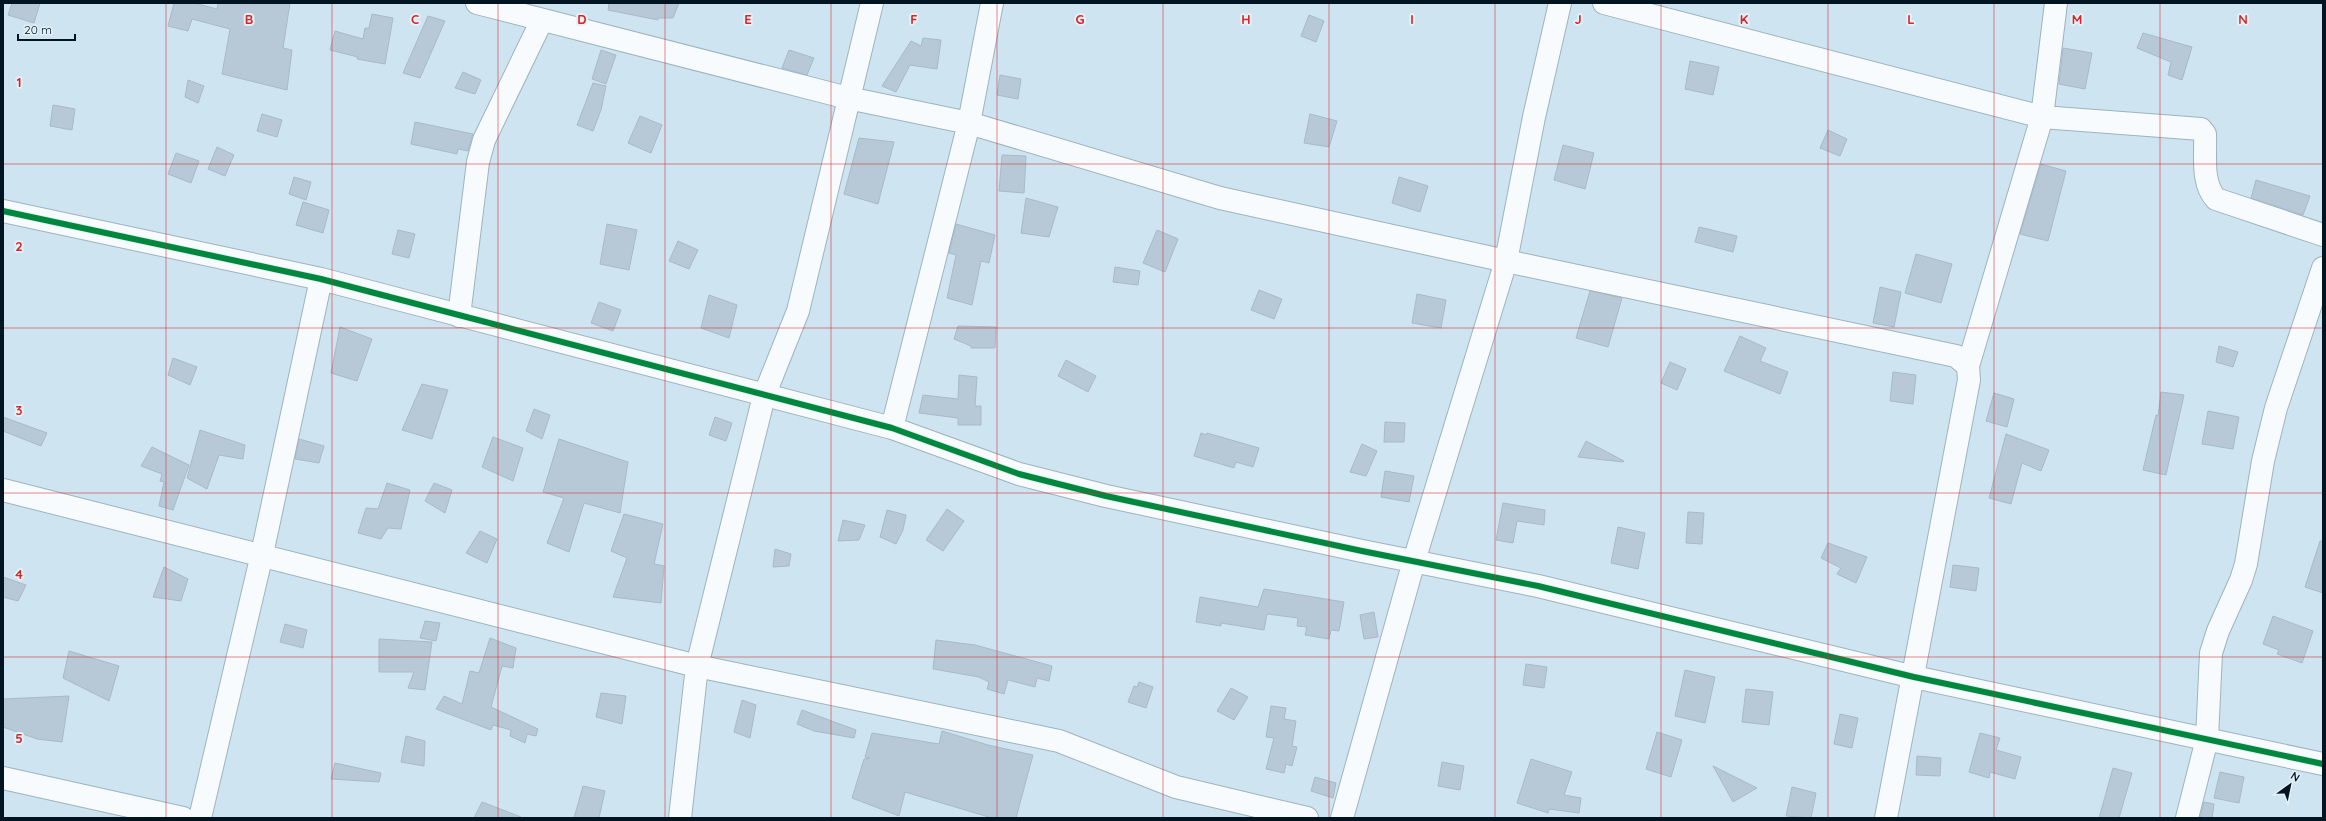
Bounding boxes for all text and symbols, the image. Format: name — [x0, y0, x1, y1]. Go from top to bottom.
text: B — [245, 11, 253, 27]
text: C — [411, 11, 419, 27]
text: D — [577, 11, 587, 27]
text: E — [744, 11, 752, 27]
text: F — [910, 11, 918, 27]
text: G — [1075, 11, 1085, 27]
text: H — [1241, 11, 1251, 27]
text: I — [1410, 11, 1414, 27]
text: J — [1574, 11, 1582, 27]
text: K — [1740, 11, 1749, 27]
text: L — [1907, 11, 1915, 27]
text: M — [2072, 11, 2082, 27]
text: N — [2238, 11, 2248, 27]
scale bar — [18, 16, 75, 42]
text: 20 m — [24, 22, 52, 37]
text: 1 — [16, 74, 22, 90]
text: 2 — [15, 238, 23, 254]
text: 3 — [16, 402, 23, 418]
text: 4 — [15, 566, 23, 582]
text: 5 — [15, 730, 23, 746]
north arrow — [2270, 765, 2310, 805]
text: N — [2288, 769, 2303, 785]

